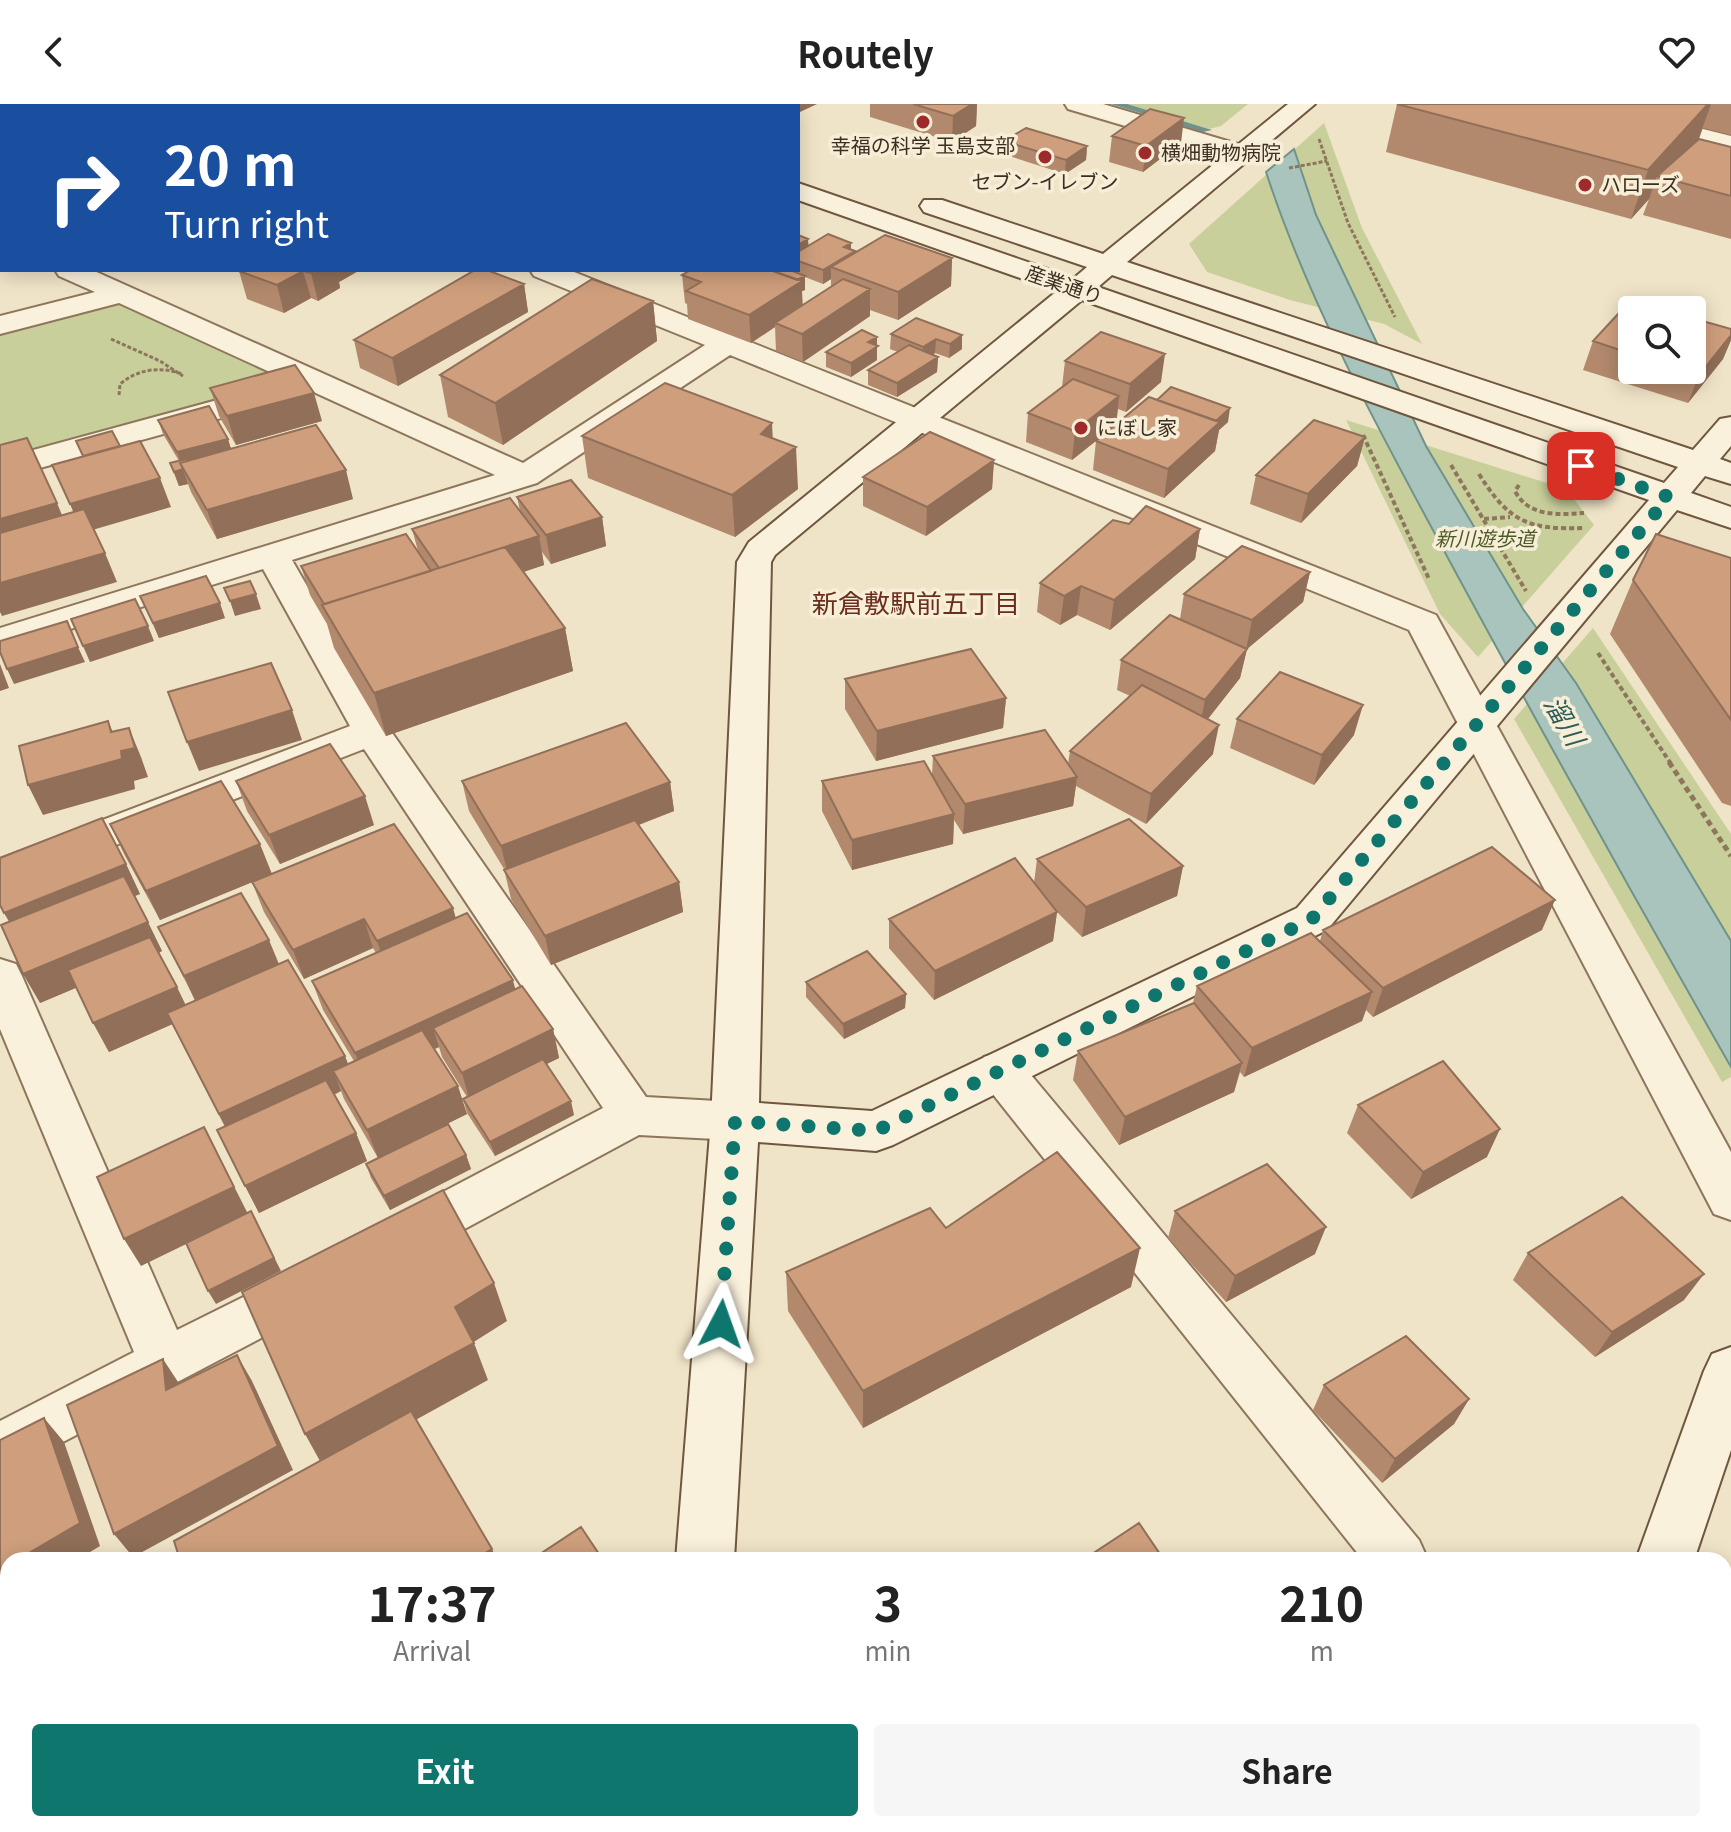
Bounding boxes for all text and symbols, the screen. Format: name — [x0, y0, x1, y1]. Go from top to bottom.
text: Routely — [797, 26, 934, 78]
icon: back — [32, 30, 76, 74]
icon: heart — [1655, 30, 1699, 74]
marker: 幸福の科学 玉島支部 — [914, 113, 932, 131]
text: 20 m — [164, 121, 297, 202]
place label: 幸福の科学 玉島支部 — [831, 130, 1015, 159]
icon: right — [32, 136, 136, 240]
place label: 横畑動物病院 — [1161, 137, 1281, 166]
marker: 横畑動物病院 — [1136, 144, 1154, 162]
marker: セブン-イレブン — [1036, 148, 1054, 166]
place label: セブン-イレブン — [972, 166, 1118, 195]
place label: ハローズ — [1601, 169, 1680, 198]
marker: ハローズ — [1576, 176, 1594, 194]
text: Turn right — [164, 196, 329, 248]
street label: 産業通り — [1022, 257, 1107, 310]
map controls — [1618, 296, 1706, 384]
button: search — [1618, 296, 1706, 384]
place label: にぼし家 — [1097, 412, 1177, 441]
marker: にぼし家 — [1072, 419, 1090, 437]
pin — [1547, 432, 1615, 500]
icon: arrive — [1559, 444, 1603, 488]
park label: 新川遊歩道 — [1435, 523, 1538, 552]
district label: 新倉敷駅前五丁目 — [812, 583, 1020, 620]
water label: 溜川 — [1537, 688, 1597, 754]
position arrow — [679, 1282, 763, 1366]
text: 17:37 — [368, 1566, 497, 1636]
text: 3 — [874, 1566, 902, 1636]
text: 210 — [1279, 1566, 1364, 1636]
text: Arrival — [393, 1631, 471, 1668]
text: min — [864, 1631, 911, 1668]
text: m — [1310, 1631, 1334, 1668]
button: Exit — [32, 1724, 858, 1816]
button: Share — [874, 1724, 1700, 1816]

